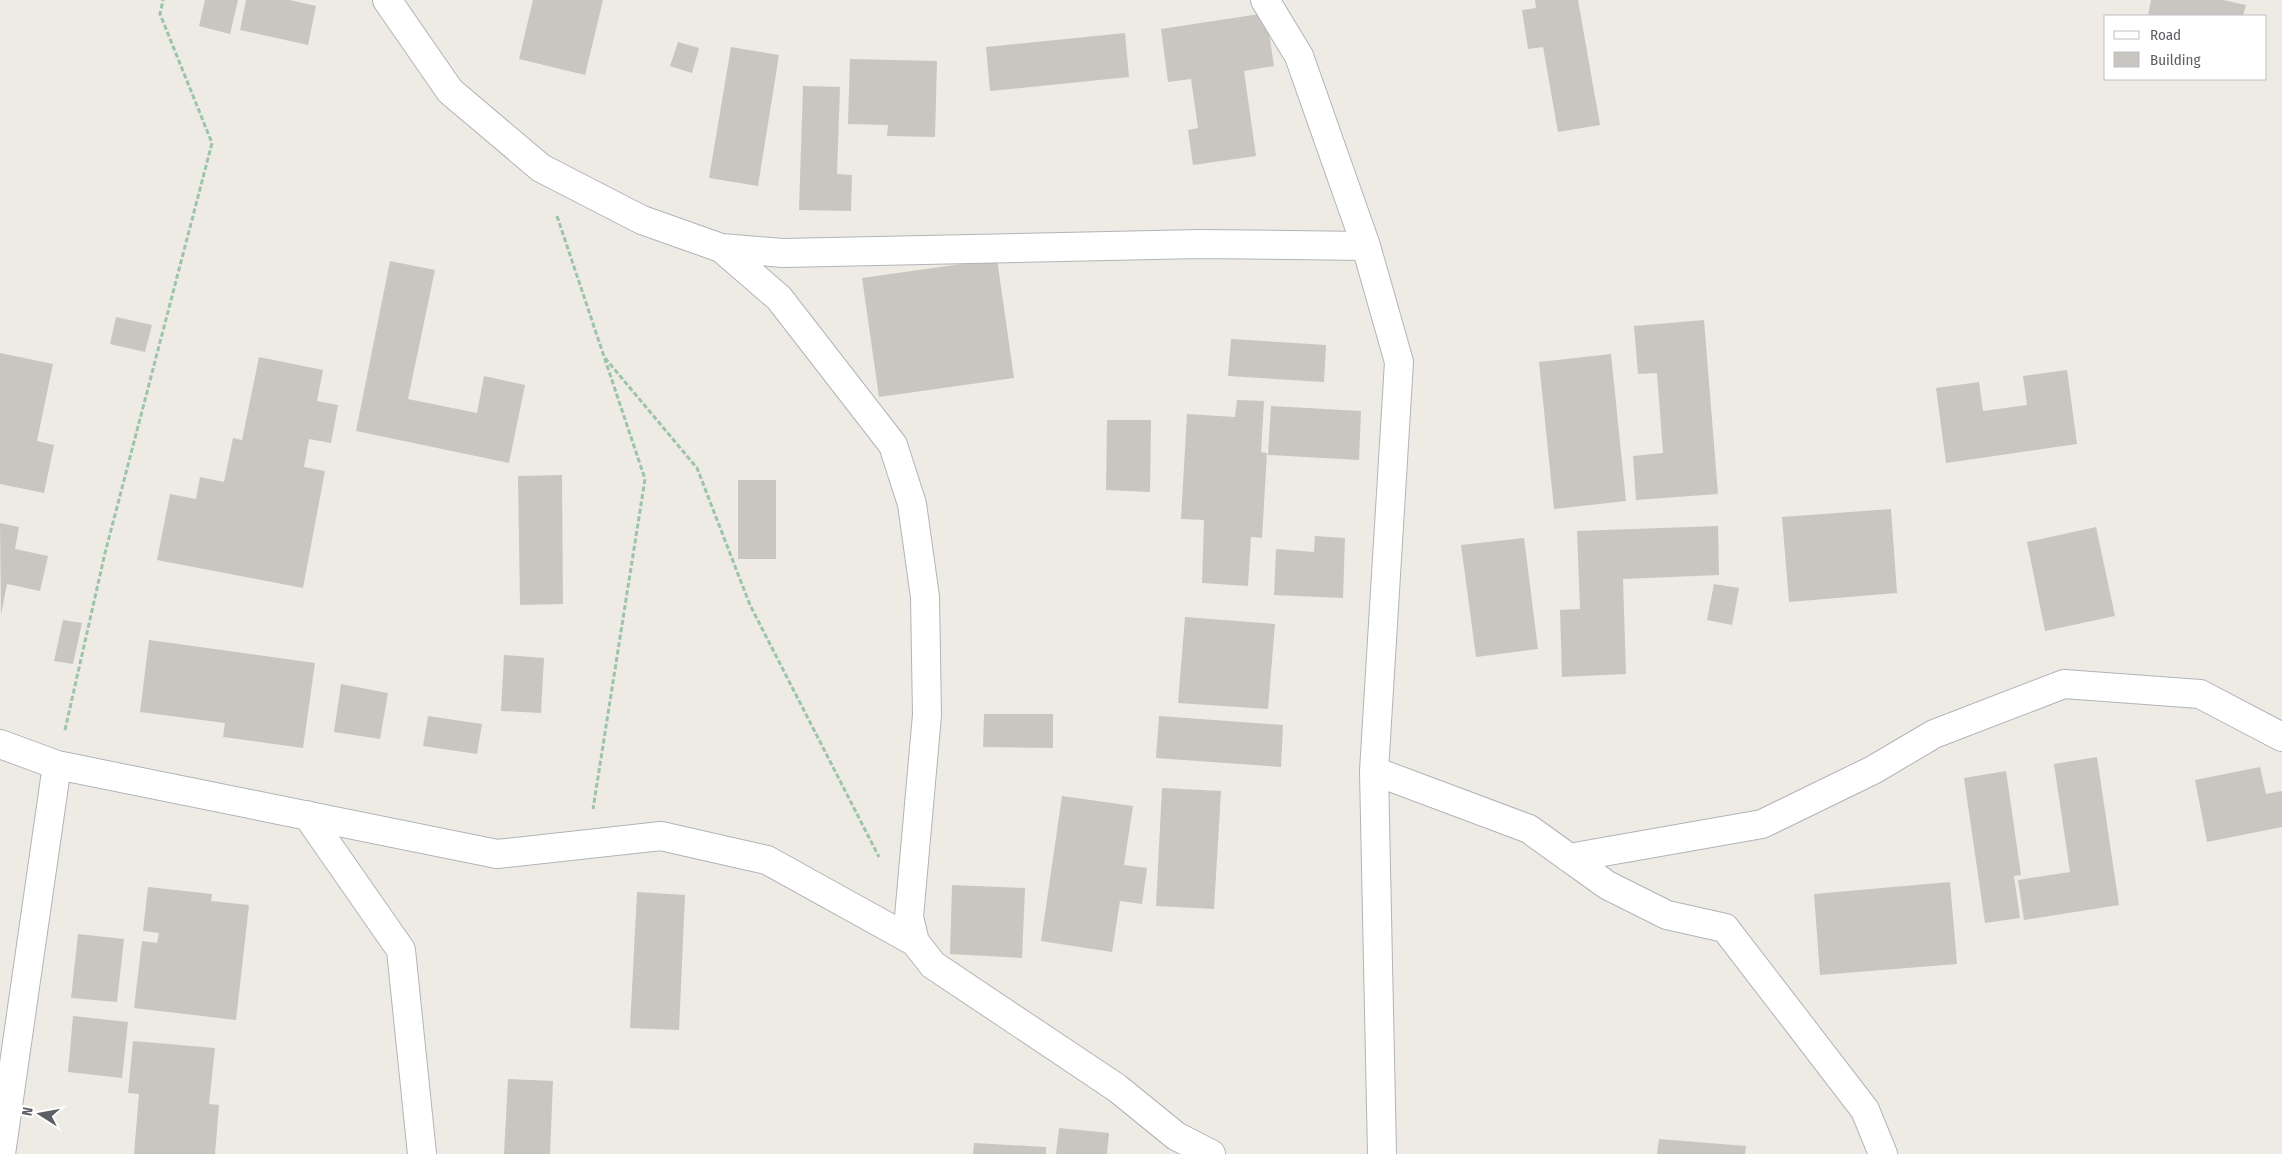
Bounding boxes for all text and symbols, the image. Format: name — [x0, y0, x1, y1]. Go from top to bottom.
legend — [2104, 15, 2267, 80]
text: Road — [2150, 26, 2181, 44]
text: Building — [2150, 51, 2201, 69]
north arrow — [15, 1089, 65, 1139]
text: N — [19, 1106, 37, 1117]

